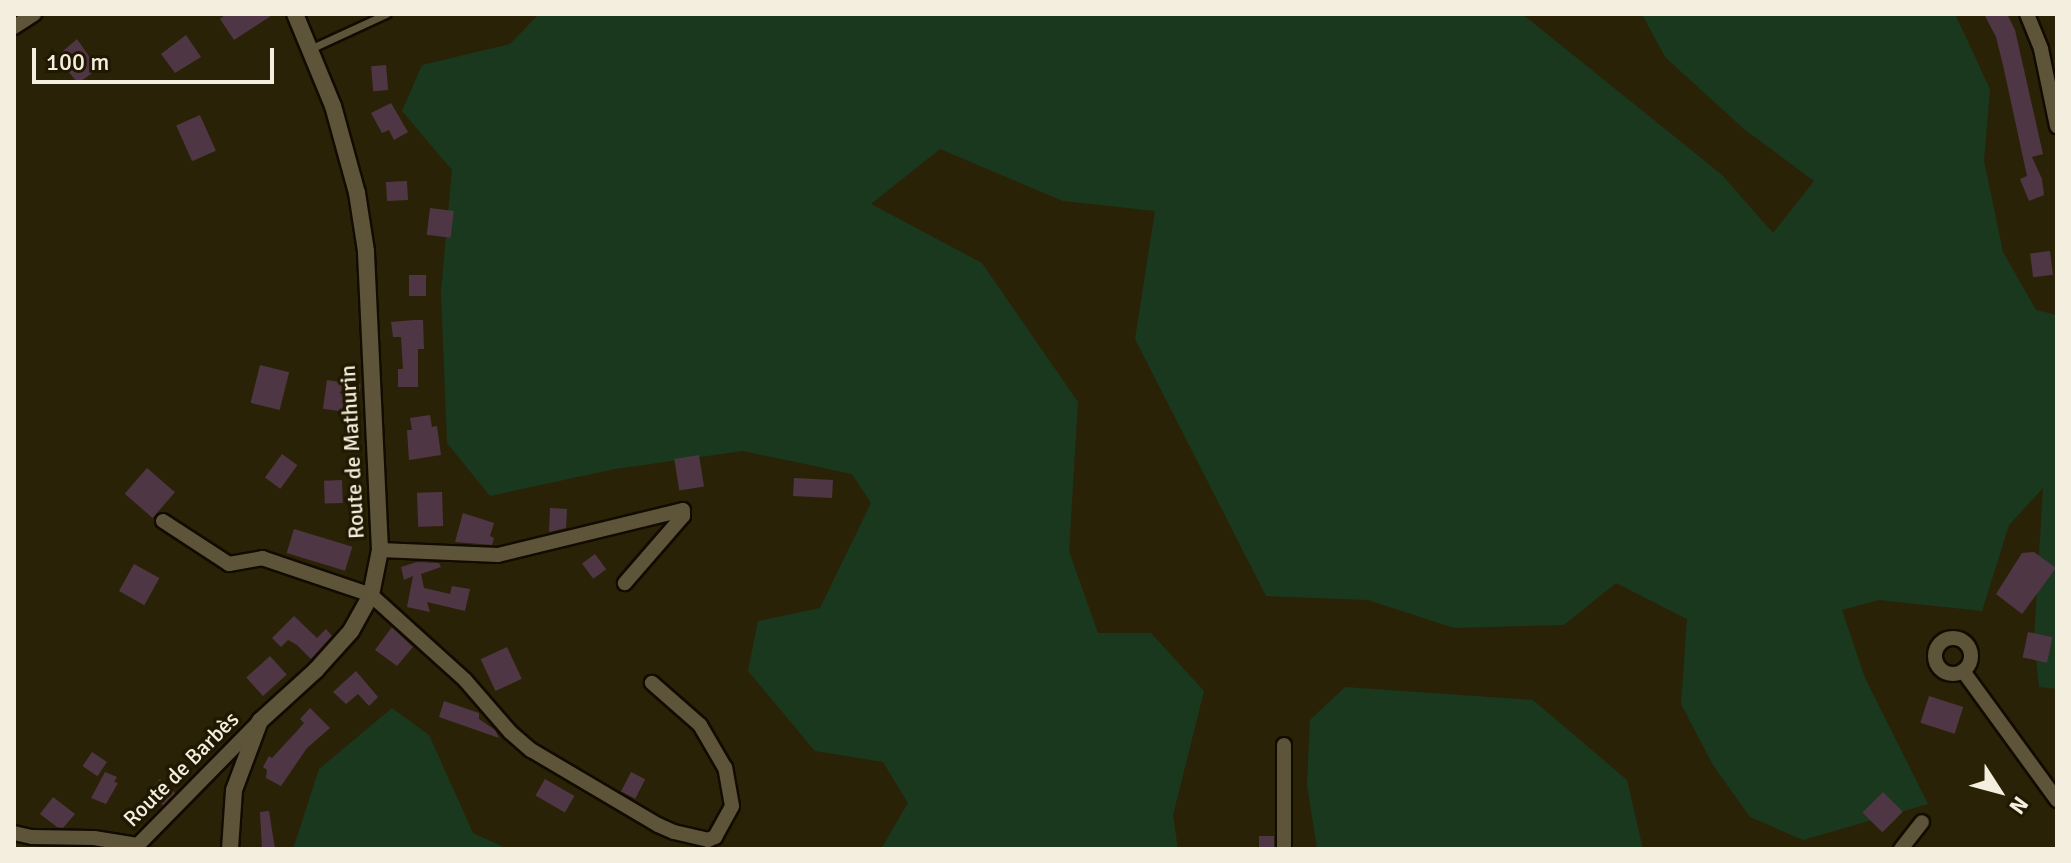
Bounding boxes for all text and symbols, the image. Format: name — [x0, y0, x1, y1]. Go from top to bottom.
scale bar — [36, 32, 278, 82]
text: 100 m — [46, 47, 109, 77]
street label: Route de Mathurin — [334, 364, 370, 540]
street label: Route de Barbès — [118, 706, 244, 832]
north arrow — [1959, 751, 2039, 831]
text: N — [2003, 791, 2034, 820]

